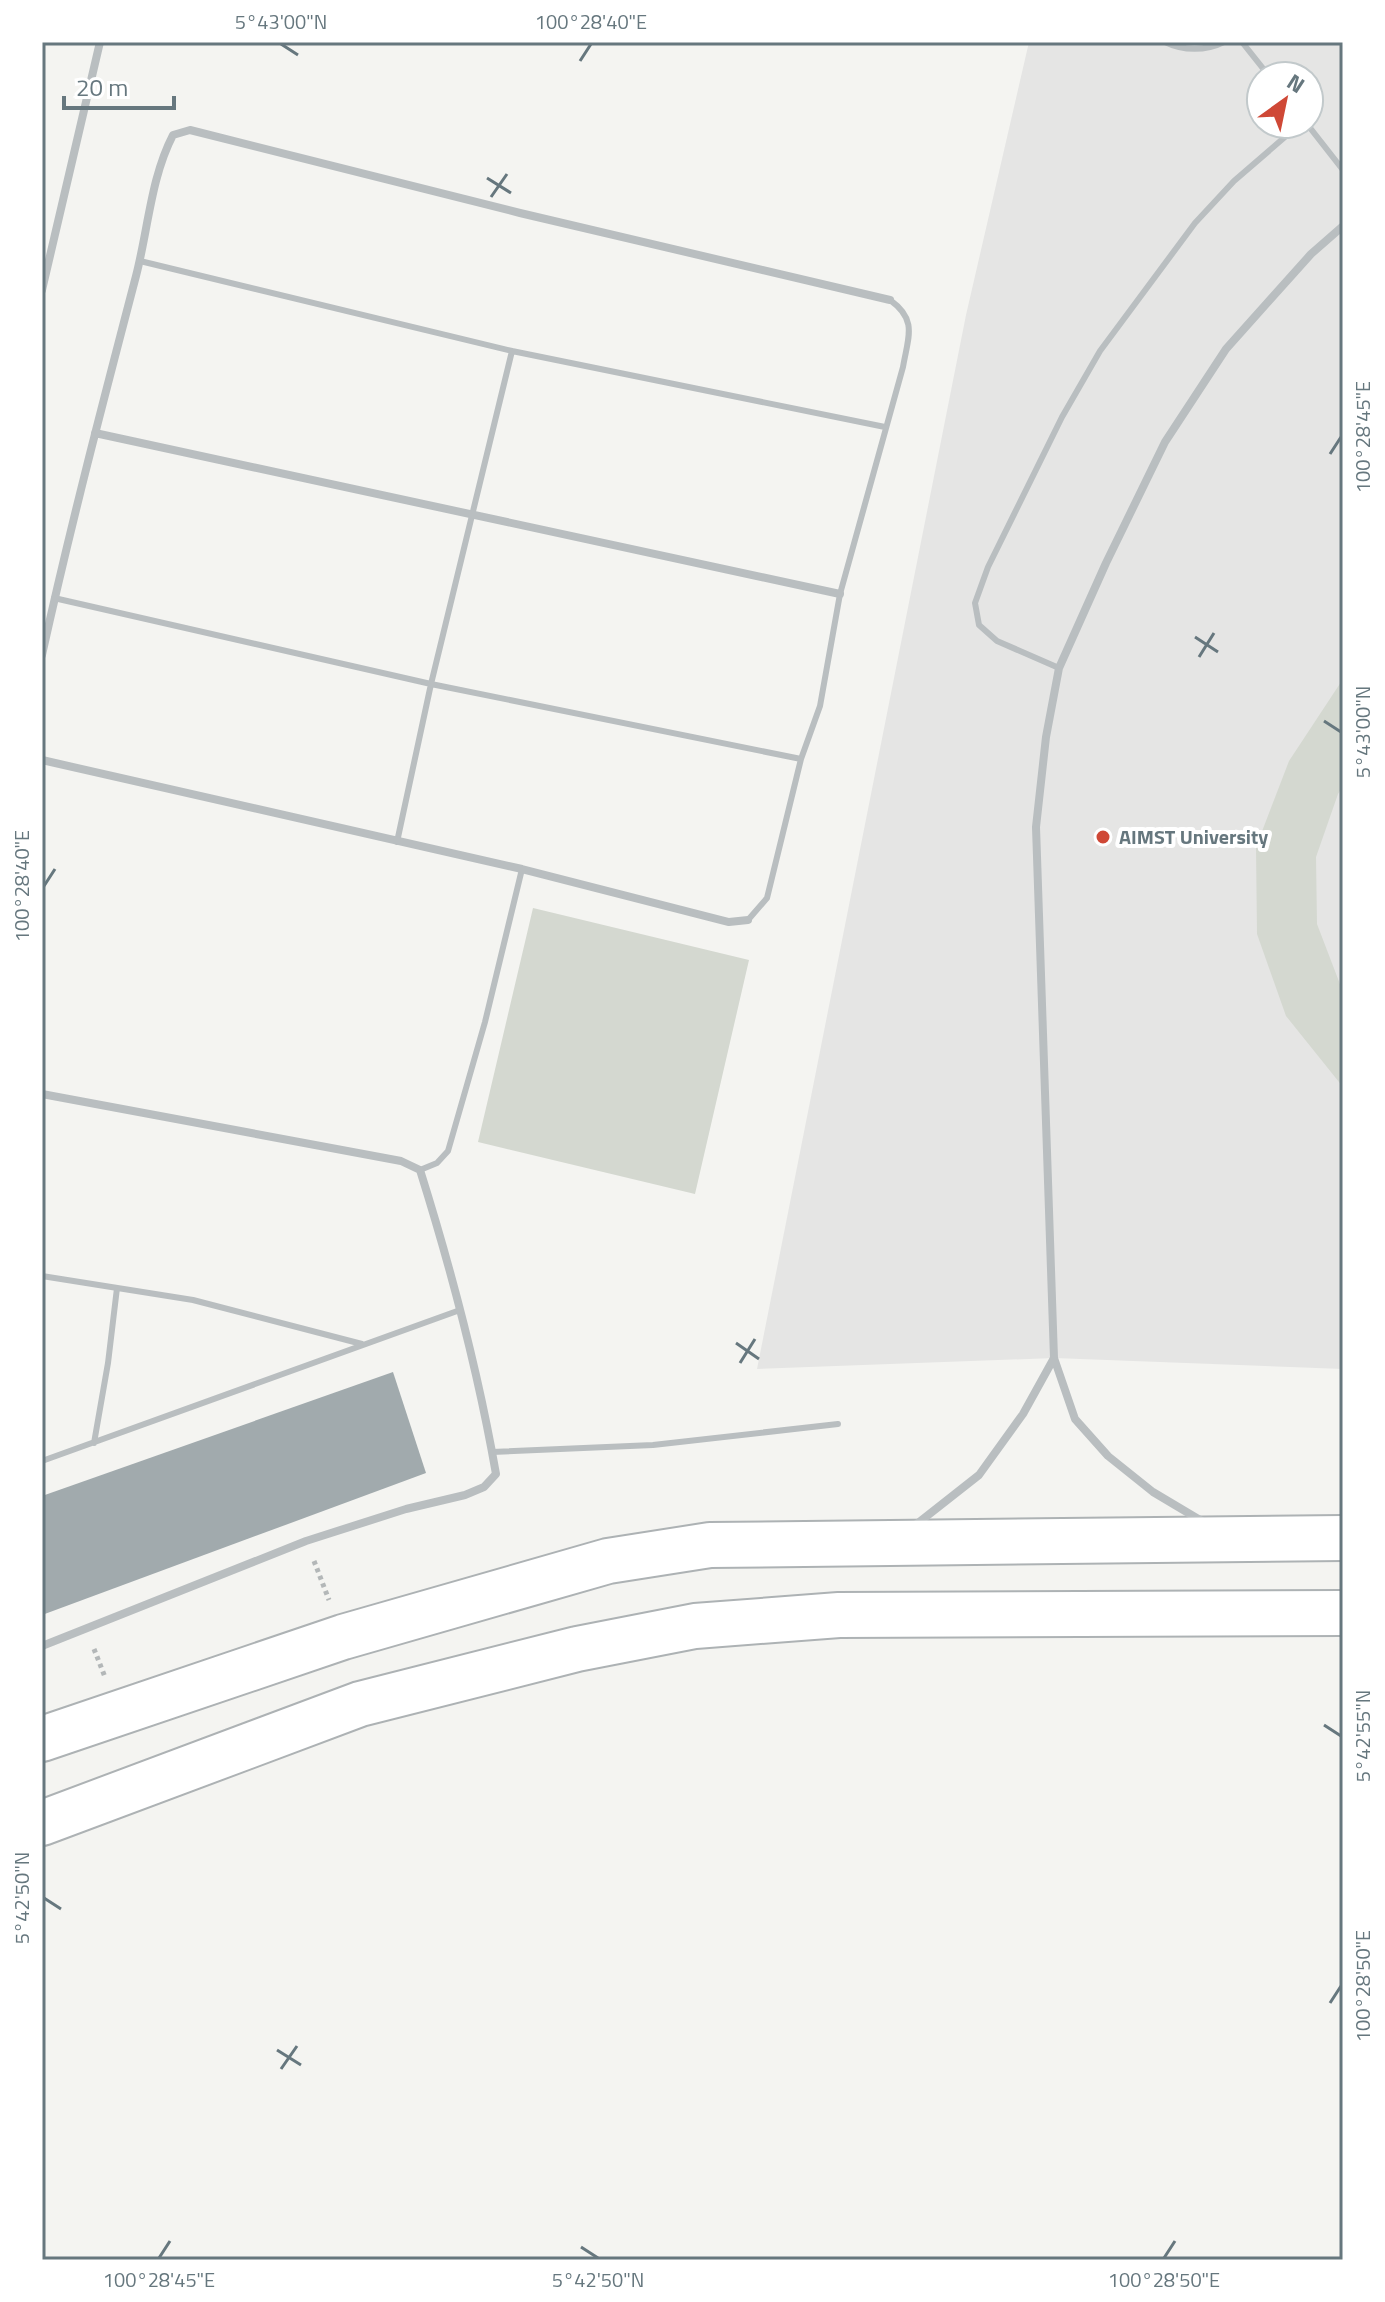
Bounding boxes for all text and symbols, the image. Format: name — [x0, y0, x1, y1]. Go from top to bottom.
text: 5°43'00"N — [235, 6, 327, 37]
text: 100°28'40"E — [535, 6, 647, 37]
scale bar — [64, 60, 174, 110]
north arrow — [1245, 60, 1325, 140]
text: N — [1280, 65, 1312, 102]
text: 20 m — [76, 69, 128, 105]
text: 100°28'45"E — [1347, 381, 1378, 493]
text: 5°43'00"N — [1347, 686, 1378, 778]
place label: AIMST University — [1119, 821, 1268, 852]
marker: AIMST University — [1094, 828, 1112, 846]
text: 100°28'40"E — [6, 830, 37, 942]
text: 5°42'55"N — [1347, 1690, 1378, 1782]
text: 5°42'50"N — [6, 1852, 37, 1944]
text: 100°28'50"E — [1347, 1930, 1378, 2042]
text: 100°28'45"E — [103, 2264, 215, 2295]
text: 5°42'50"N — [552, 2264, 644, 2295]
text: 100°28'50"E — [1108, 2264, 1220, 2295]

